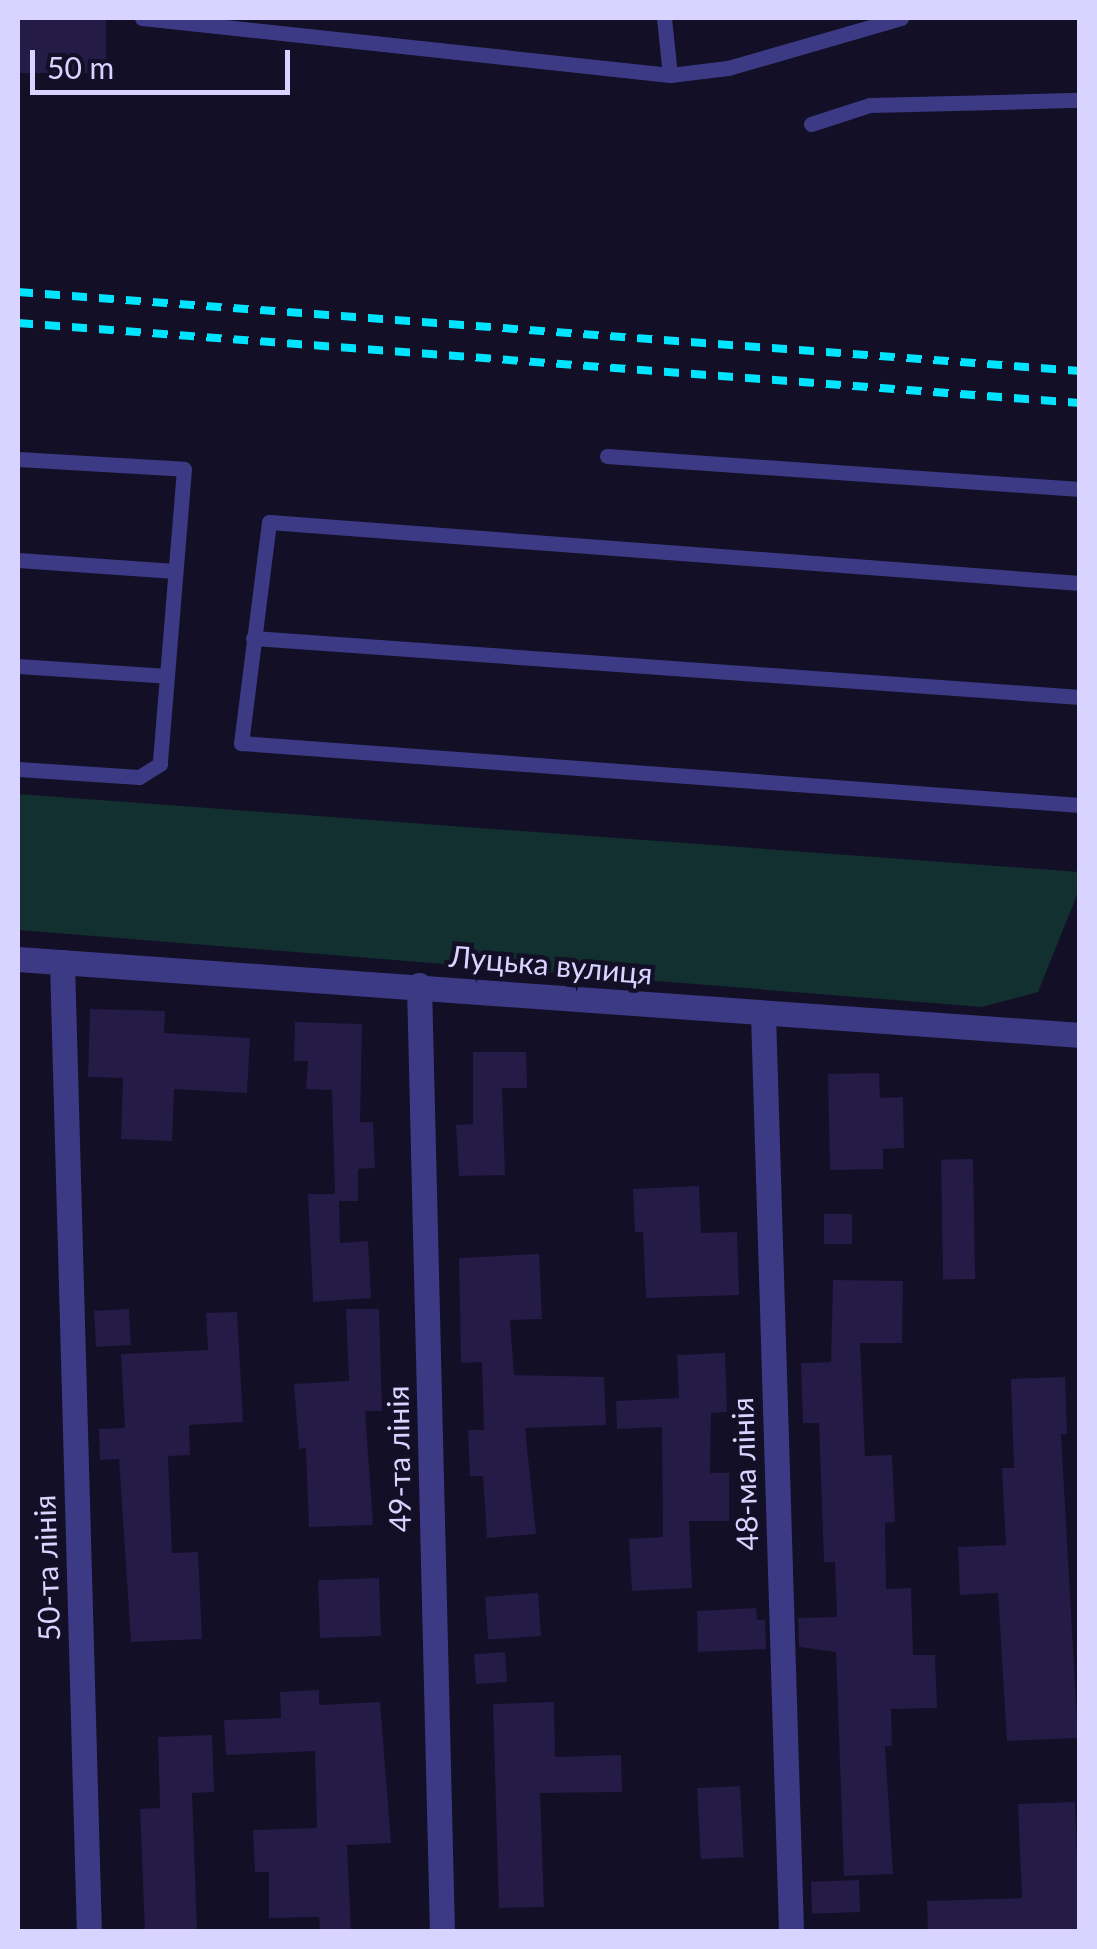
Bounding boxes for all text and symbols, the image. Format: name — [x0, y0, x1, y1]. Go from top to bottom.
scale bar — [35, 30, 295, 92]
text: 50 m — [47, 49, 114, 85]
street label: Луцька вулиця — [448, 937, 654, 991]
street label: 49-та лінія — [379, 1385, 417, 1533]
street label: 48-ма лінія — [723, 1397, 765, 1551]
street label: 50-та лінія — [25, 1494, 67, 1642]

